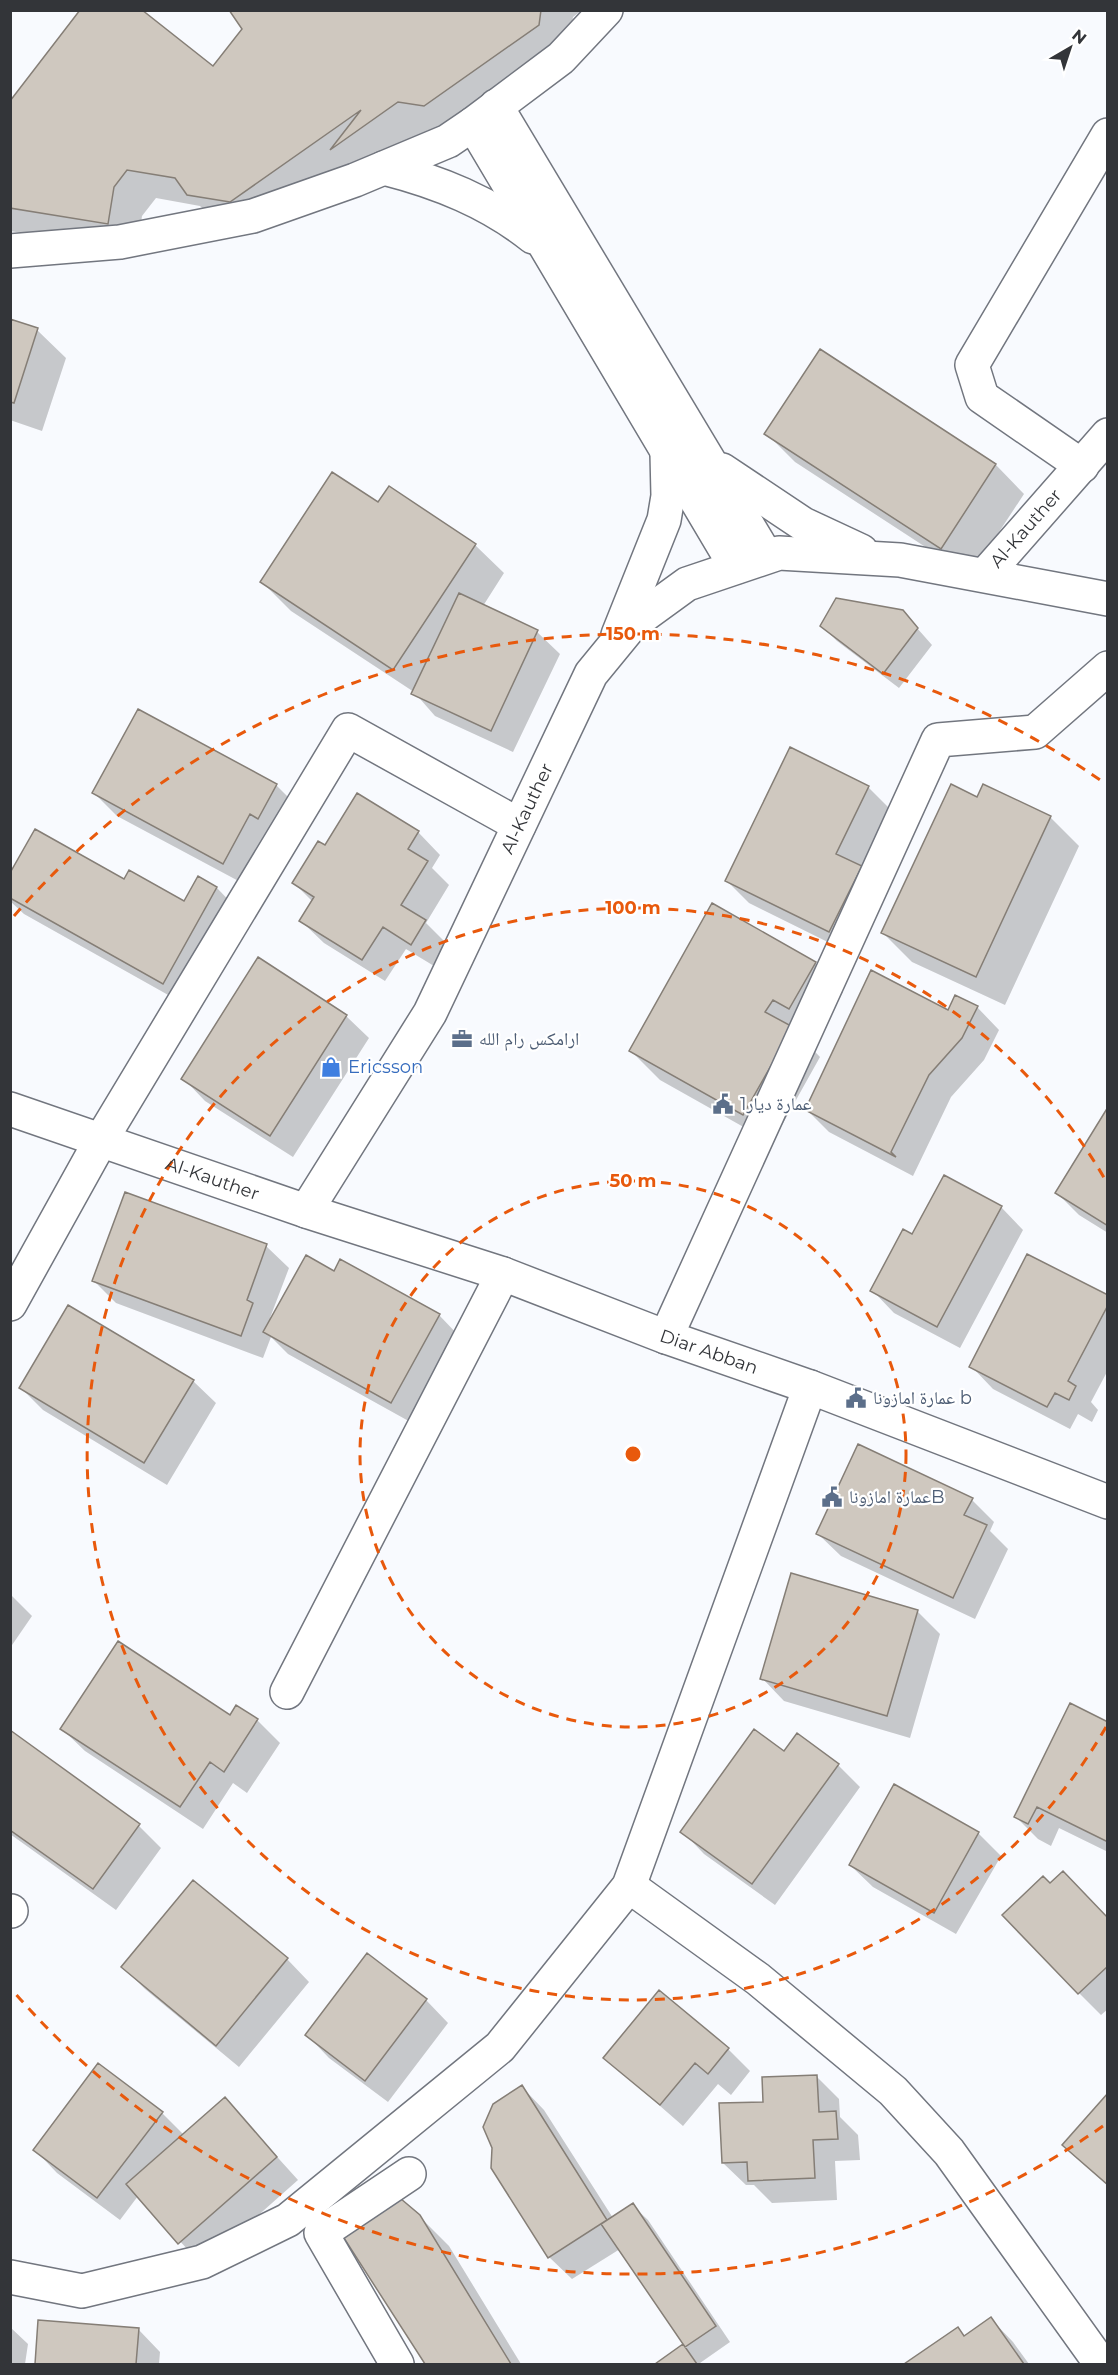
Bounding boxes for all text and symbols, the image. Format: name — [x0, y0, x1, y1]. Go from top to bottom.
north arrow — [1040, 18, 1100, 78]
text: N — [1068, 25, 1090, 48]
street label: Al-Kauther — [985, 485, 1066, 572]
text: 150 m — [606, 623, 660, 645]
street label: Al-Kauther — [496, 760, 558, 857]
text: 100 m — [605, 897, 661, 919]
office icon: ارامكس رام الله — [450, 1027, 474, 1051]
place label: ارامكس رام الله — [479, 1028, 579, 1051]
shop icon: Ericsson — [319, 1055, 343, 1079]
place label: Ericsson — [348, 1056, 423, 1078]
public building icon: عمارة ديار1 — [711, 1092, 735, 1116]
place label: عمارة ديار1 — [740, 1093, 812, 1115]
street label: Al-Kauther — [163, 1152, 262, 1205]
text: 50 m — [610, 1170, 656, 1192]
street label: Diar Abban — [657, 1325, 761, 1379]
public building icon: عمارة امازونا b — [844, 1386, 868, 1410]
place label: عمارة امازونا b — [873, 1387, 972, 1409]
centre of rings — [623, 1444, 643, 1464]
public building icon: عمارة امازوناB — [820, 1485, 844, 1509]
place label: عمارة امازوناB — [849, 1486, 945, 1508]

